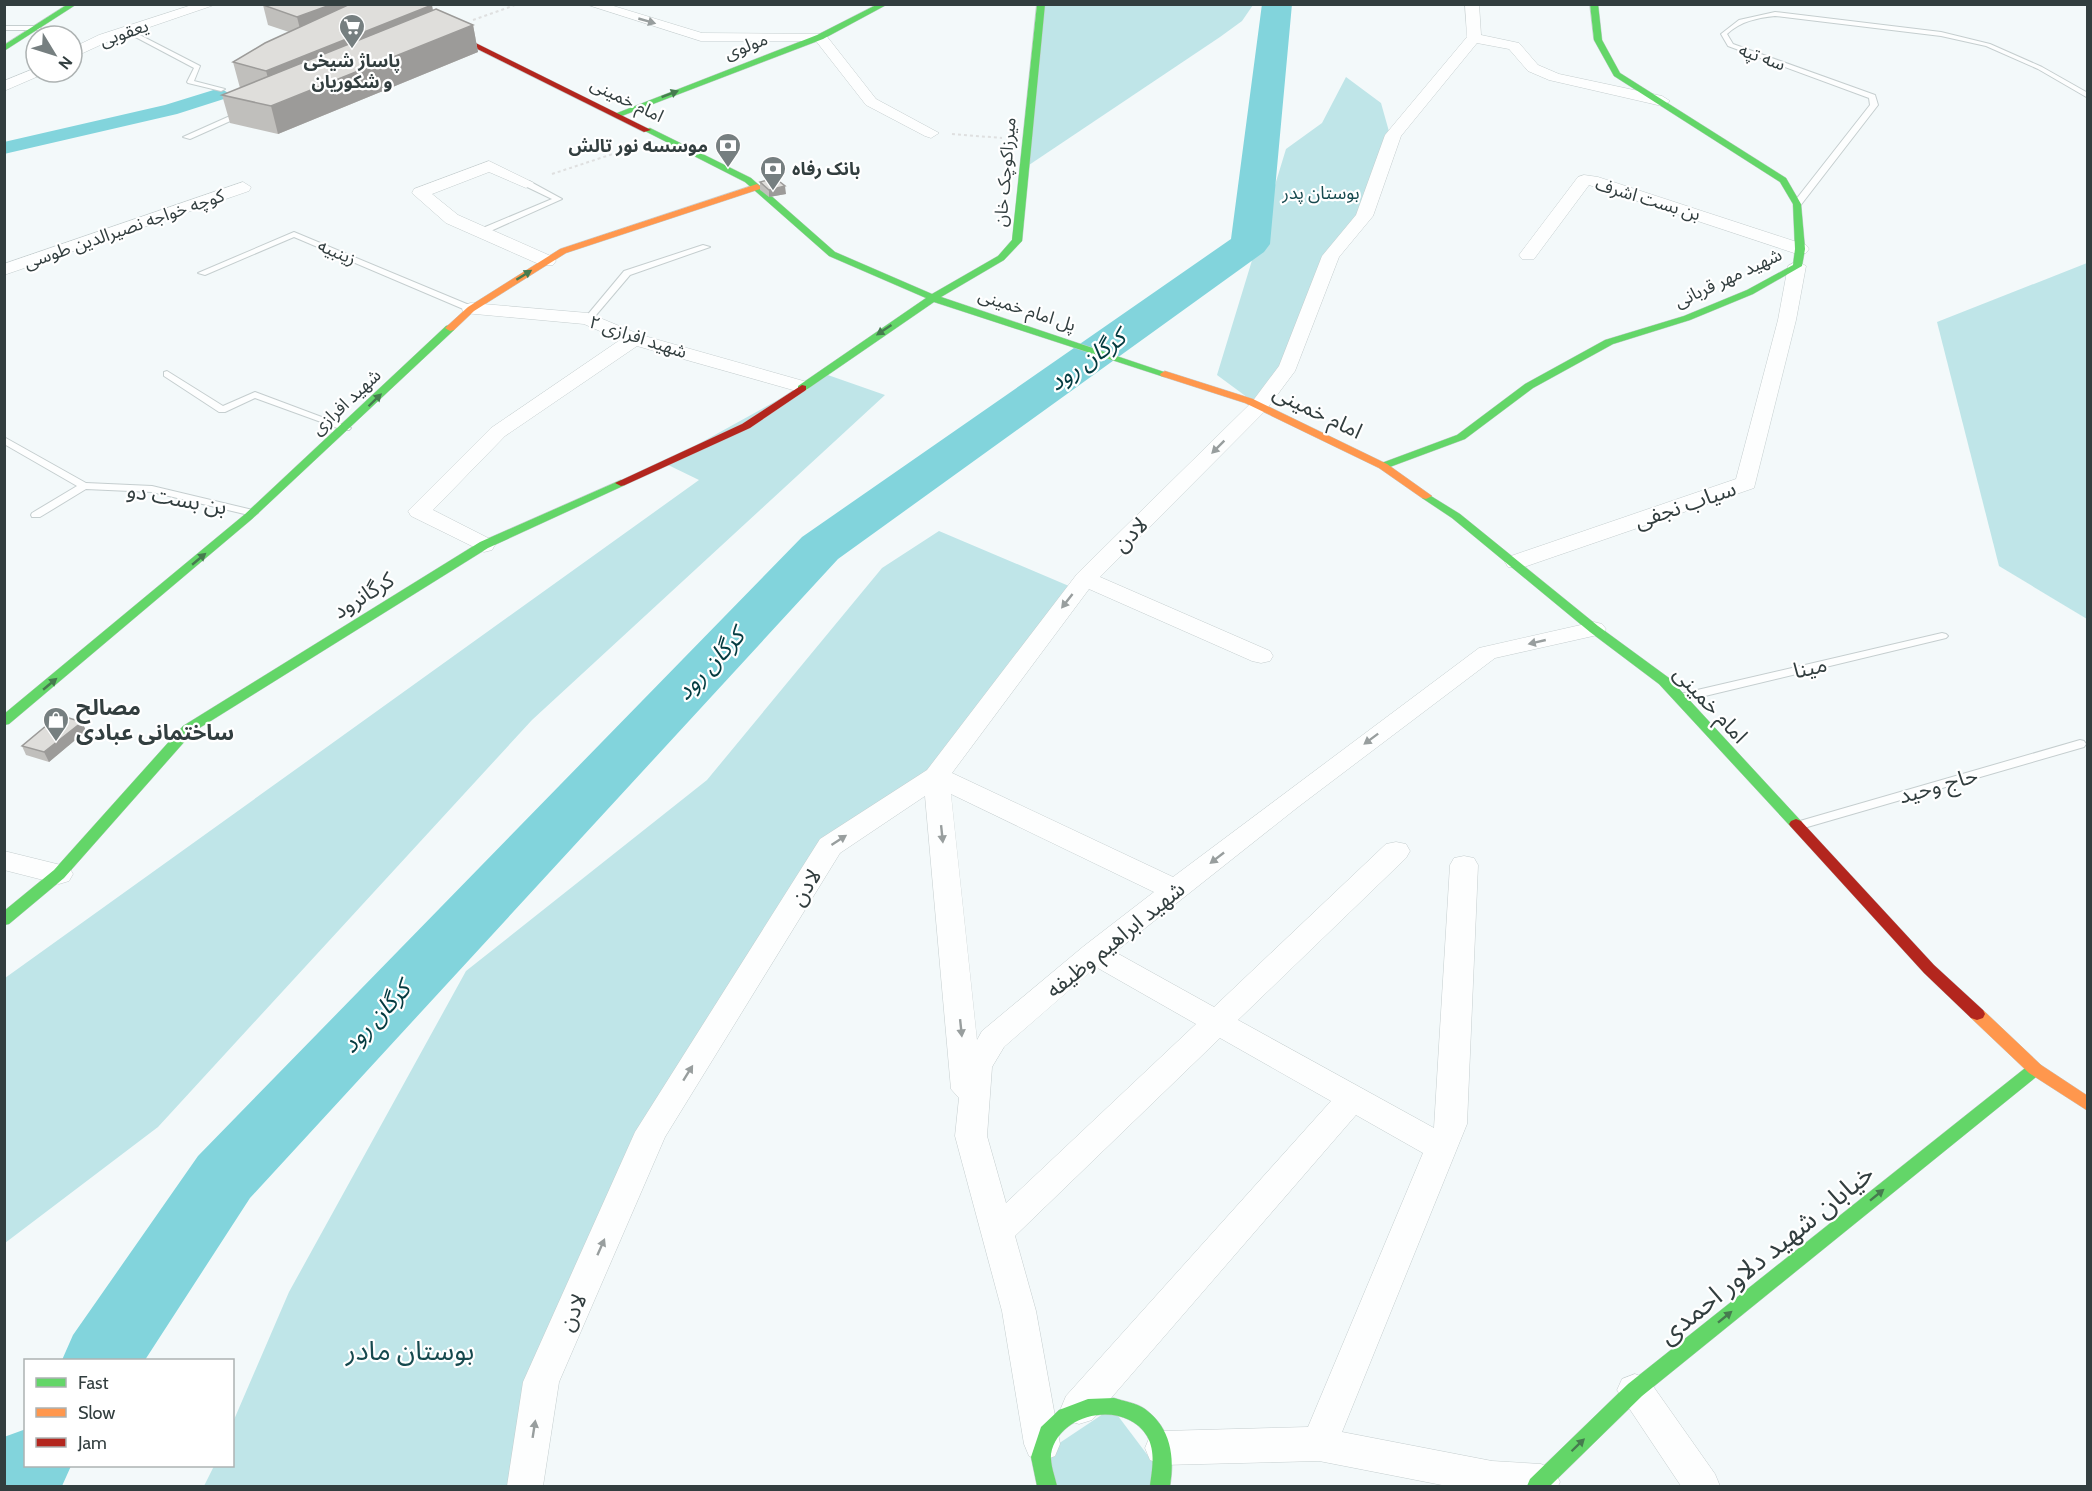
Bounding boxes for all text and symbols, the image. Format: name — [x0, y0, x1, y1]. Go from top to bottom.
supermarket icon: پاساژ شیخی و شکوریان — [337, 12, 367, 50]
street label: یعقوبی — [97, 14, 151, 52]
one-way arrow — [638, 17, 656, 26]
north arrow — [24, 24, 84, 84]
street label: مولوی — [721, 28, 771, 64]
street label: سه تپه — [1736, 38, 1788, 76]
place label: پاساژ شیخی و شکوریان — [303, 50, 401, 93]
text: N — [54, 53, 76, 73]
street label: امام خمینی — [585, 73, 667, 130]
one-way arrow — [662, 89, 680, 99]
street label: میرزاکوچک خان — [989, 116, 1021, 228]
bank icon: موسسه نور تالش — [713, 131, 743, 169]
place label: موسسه نور تالش — [569, 135, 708, 157]
bank icon: بانک رفاه — [758, 154, 788, 192]
place label: بانک رفاه — [792, 158, 860, 180]
street label: بن بست اشرف — [1593, 173, 1703, 225]
park label: بوستان پدر — [1281, 182, 1360, 204]
street label: کوچه خواجه نصیرالدین طوسی — [21, 184, 228, 274]
street label: زینبیه — [315, 234, 359, 270]
street label: شهید مهر قربانی — [1671, 243, 1785, 313]
one-way arrow — [516, 270, 532, 281]
street label: پل امام خمینی — [974, 284, 1079, 339]
street label: شهید افرازی ۲ — [586, 311, 690, 363]
water label: کرگان رود — [1043, 320, 1134, 397]
one-way arrow — [877, 324, 893, 336]
street label: شهید افرازی — [307, 364, 385, 440]
street label: امام خمینی — [1267, 378, 1367, 447]
one-way arrow — [368, 394, 382, 408]
one-way arrow — [1211, 439, 1225, 453]
street label: سیاب نجفی — [1631, 475, 1740, 534]
street label: بن بست دو — [125, 476, 229, 521]
street label: لادن — [1107, 511, 1153, 557]
one-way arrow — [191, 553, 206, 566]
street label: کرگانرود — [328, 566, 400, 625]
one-way arrow — [1061, 593, 1073, 609]
water label: کرگان رود — [669, 619, 753, 706]
one-way arrow — [1527, 637, 1546, 647]
street label: مینا — [1791, 651, 1830, 684]
street label: امام خمینی — [1666, 660, 1753, 751]
one-way arrow — [42, 678, 57, 691]
place label: مصالح ساختمانی عبادی — [76, 694, 234, 746]
shop icon: مصالح ساختمانی عبادی — [41, 705, 71, 743]
one-way arrow — [1364, 732, 1379, 744]
street label: حاج وحید — [1895, 761, 1982, 813]
one-way arrow — [937, 825, 947, 844]
one-way arrow — [831, 834, 848, 845]
one-way arrow — [1209, 851, 1224, 863]
street label: لادن — [784, 864, 827, 911]
street label: شهید ابراهیم وظیفه — [1041, 875, 1192, 1006]
water label: کرگان رود — [335, 972, 419, 1059]
one-way arrow — [956, 1019, 966, 1038]
one-way arrow — [682, 1065, 693, 1081]
street label: خیابان شهید دلاور احمدی — [1651, 1156, 1880, 1351]
one-way arrow — [1870, 1190, 1885, 1202]
one-way arrow — [596, 1238, 605, 1255]
street label: لادن — [552, 1289, 593, 1335]
one-way arrow — [1717, 1311, 1733, 1324]
park label: بوستان مادر — [345, 1334, 474, 1367]
legend — [24, 1359, 234, 1467]
text: Fast — [78, 1372, 109, 1394]
text: Slow — [78, 1402, 115, 1424]
one-way arrow — [530, 1419, 539, 1438]
text: Jam — [77, 1432, 107, 1454]
one-way arrow — [1571, 1439, 1585, 1453]

